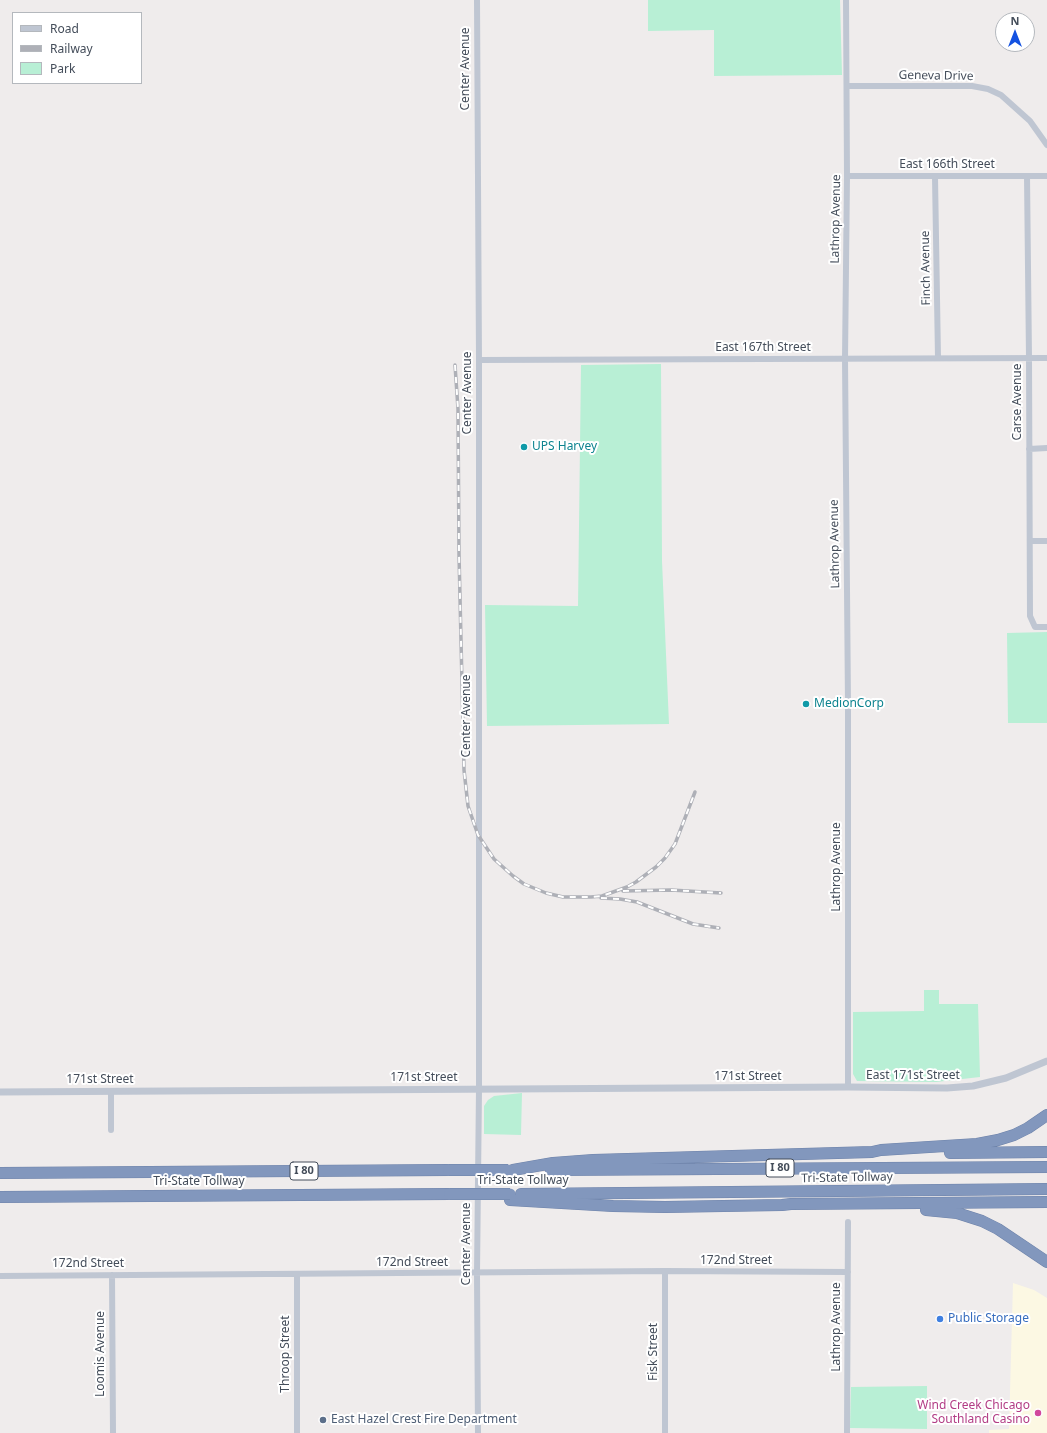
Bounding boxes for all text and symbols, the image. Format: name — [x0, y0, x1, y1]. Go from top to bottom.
legend — [12, 12, 142, 84]
north arrow — [995, 12, 1035, 52]
text: N — [1011, 13, 1019, 28]
text: Road — [50, 20, 79, 37]
street label: Center Avenue — [459, 27, 473, 111]
text: Railway — [50, 40, 93, 57]
text: Park — [50, 60, 75, 77]
street label: Geneva Drive — [898, 68, 974, 84]
street label: East 166th Street — [899, 158, 995, 172]
street label: Lathrop Avenue — [828, 174, 844, 264]
street label: Finch Avenue — [918, 230, 934, 306]
street label: East 167th Street — [715, 341, 811, 355]
street label: Center Avenue — [461, 351, 475, 435]
street label: Carse Avenue — [1011, 363, 1025, 441]
place label: UPS Harvey — [532, 440, 597, 454]
marker: UPS Harvey — [519, 442, 529, 452]
street label: Lathrop Avenue — [827, 499, 843, 589]
street label: Center Avenue — [460, 674, 474, 758]
place label: MedionCorp — [814, 697, 884, 711]
marker: MedionCorp — [801, 699, 811, 709]
street label: Lathrop Avenue — [830, 822, 844, 912]
street label: East 171st Street — [866, 1069, 960, 1083]
street label: 171st Street — [714, 1070, 782, 1084]
street label: 171st Street — [390, 1071, 458, 1085]
street label: 171st Street — [66, 1073, 134, 1087]
road number: I 80 — [766, 1159, 794, 1177]
road number: I 80 — [290, 1162, 318, 1180]
street label: Tri-State Tollway — [801, 1170, 893, 1186]
street label: Tri-State Tollway — [477, 1174, 569, 1188]
street label: Tri-State Tollway — [153, 1175, 245, 1189]
street label: Center Avenue — [460, 1202, 474, 1286]
street label: 172nd Street — [700, 1254, 772, 1268]
street label: 172nd Street — [376, 1256, 448, 1270]
street label: 172nd Street — [52, 1257, 124, 1271]
street label: Lathrop Avenue — [830, 1282, 844, 1372]
street label: Loomis Avenue — [94, 1311, 108, 1397]
place label: Public Storage — [948, 1312, 1029, 1326]
marker: Public Storage — [935, 1314, 945, 1324]
street label: Throop Street — [279, 1315, 293, 1393]
street label: Fisk Street — [647, 1323, 661, 1381]
place label: Wind Creek Chicago Southland Casino — [917, 1399, 1030, 1427]
marker: Wind Creek Chicago Southland Casino — [1033, 1408, 1043, 1418]
place label: East Hazel Crest Fire Department — [331, 1413, 517, 1427]
marker: East Hazel Crest Fire Department — [318, 1415, 328, 1425]

